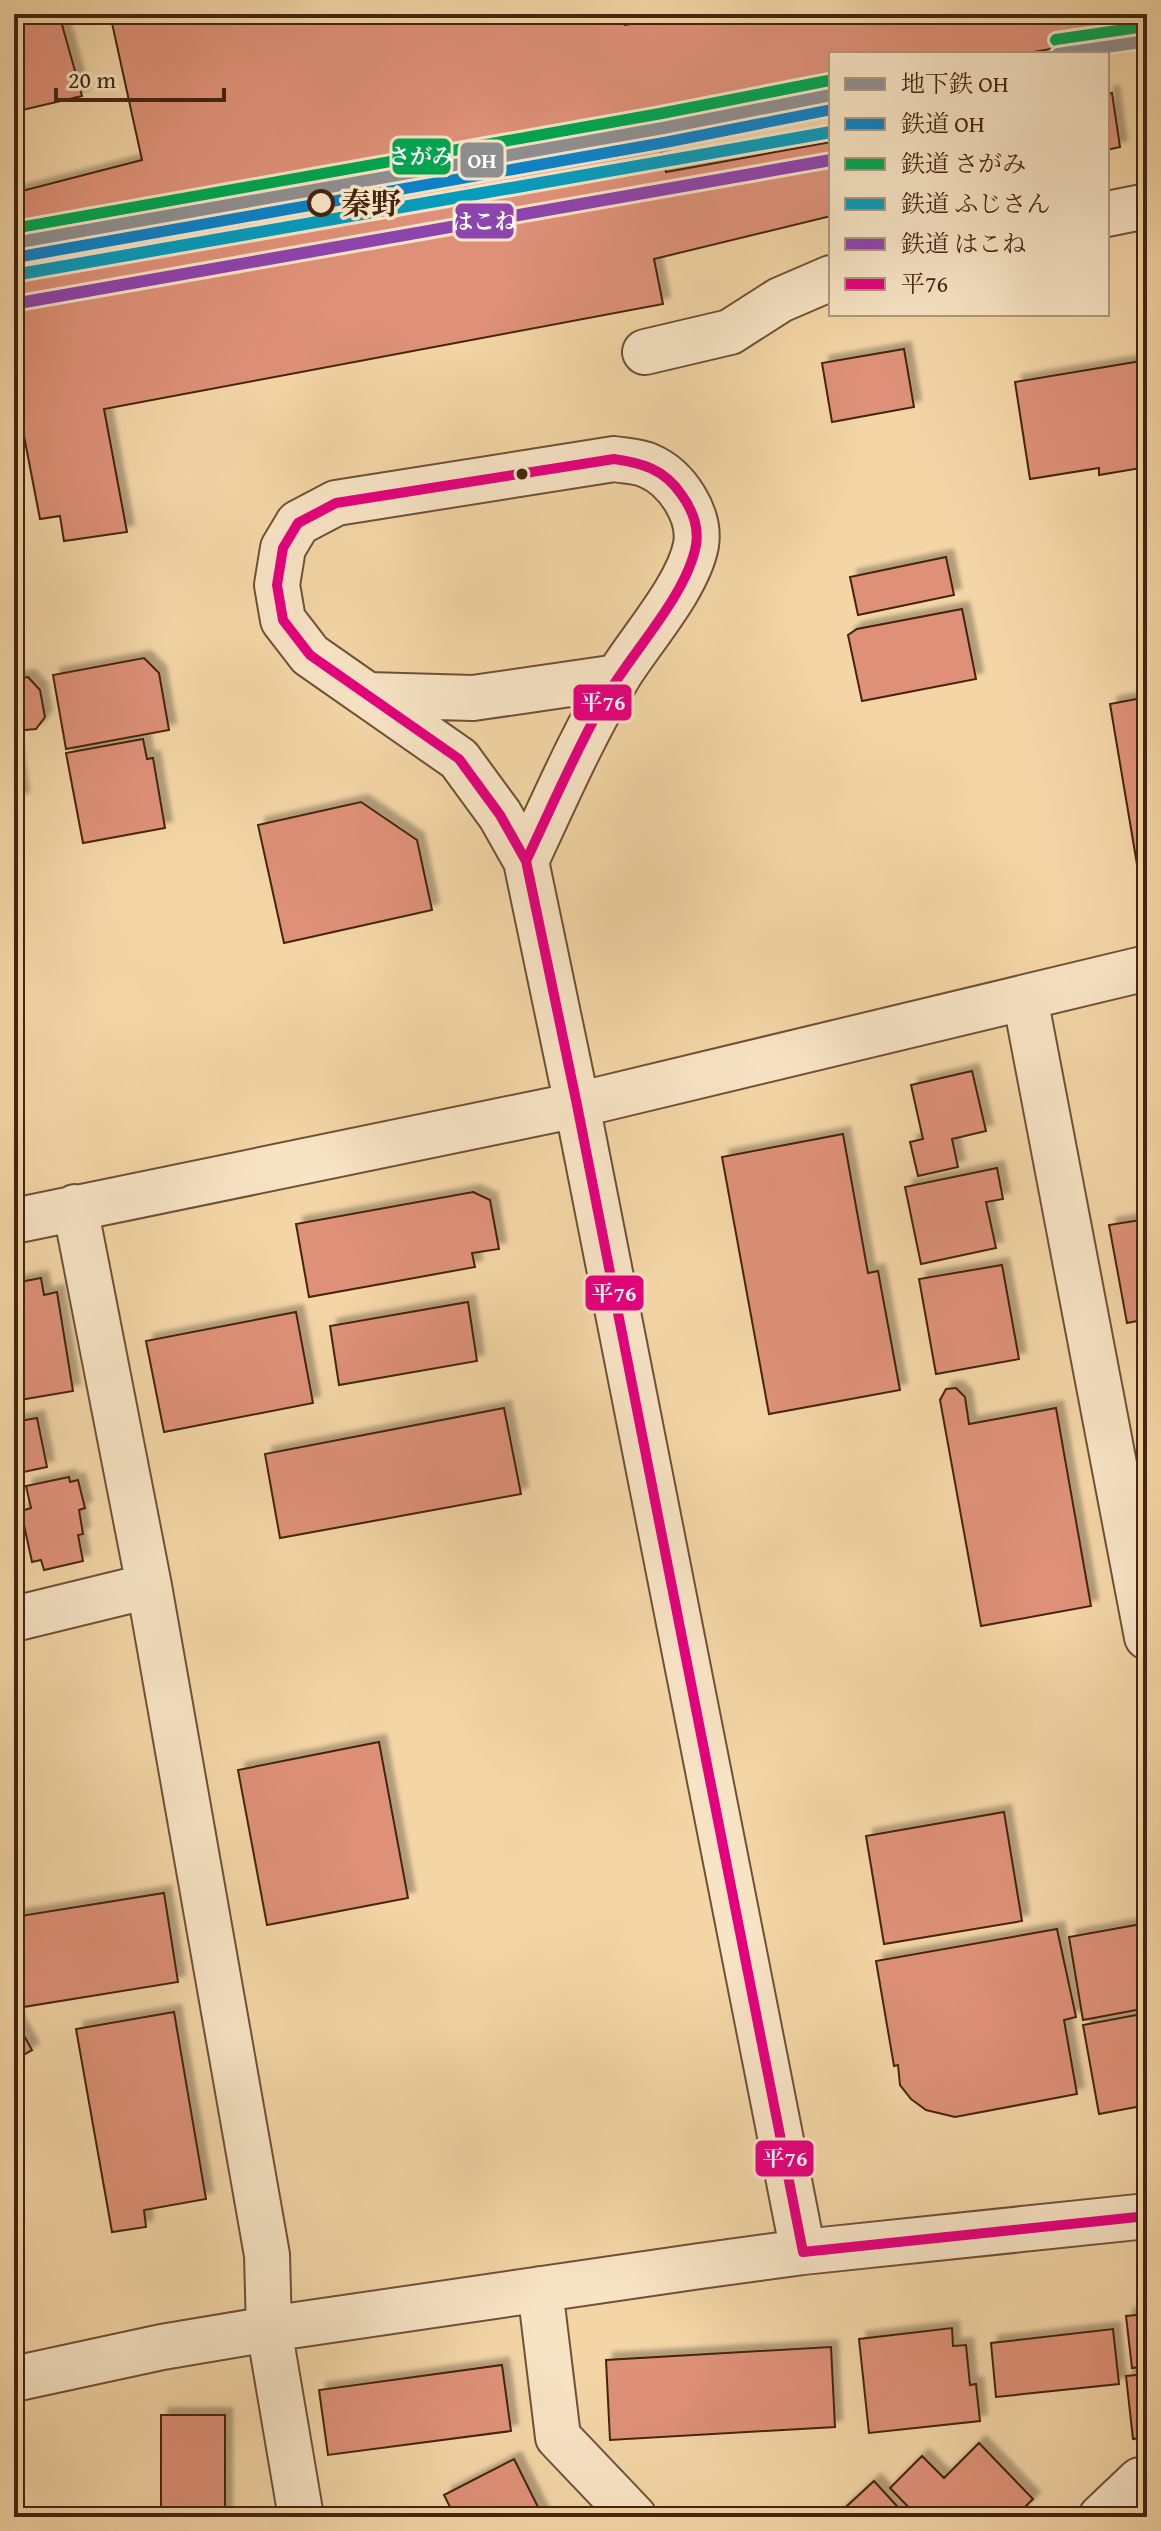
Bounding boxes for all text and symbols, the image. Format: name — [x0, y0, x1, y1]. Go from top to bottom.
scale bar — [56, 52, 224, 102]
legend — [829, 52, 1109, 316]
text: 20 m — [68, 62, 116, 97]
text: 地下鉄 OH — [901, 66, 1009, 101]
text: 鉄道 OH — [901, 106, 985, 141]
line badge: さがみ — [391, 137, 452, 176]
text: さがみ — [388, 140, 454, 172]
line badge: OH — [459, 141, 505, 179]
text: OH — [467, 144, 497, 176]
text: 鉄道 さがみ — [901, 146, 1026, 181]
place label: 秦野 — [341, 181, 401, 225]
text: 鉄道 ふじさん — [901, 186, 1050, 221]
marker: 秦野 — [308, 190, 334, 216]
line badge: はこね — [454, 202, 515, 240]
text: はこね — [451, 205, 517, 237]
text: 鉄道 はこね — [901, 226, 1026, 261]
text: 平76 — [901, 266, 948, 301]
unlabelled marker — [514, 466, 530, 482]
line badge: 平76 — [572, 683, 633, 722]
text: 平76 — [581, 686, 625, 718]
line badge: 平76 — [584, 1274, 645, 1312]
text: 平76 — [592, 1277, 636, 1309]
line badge: 平76 — [754, 2139, 815, 2178]
text: 平76 — [763, 2142, 807, 2174]

